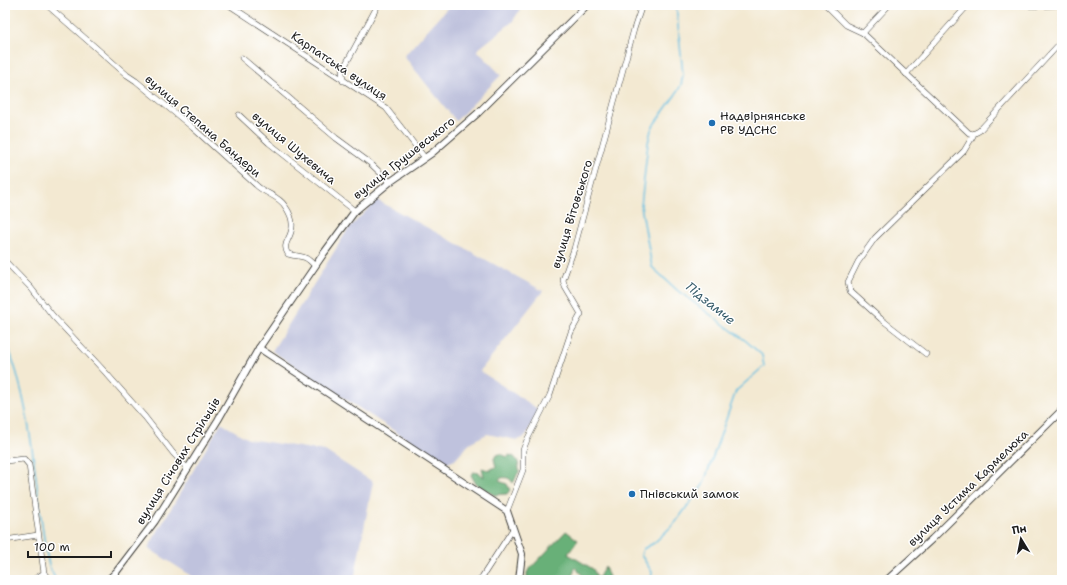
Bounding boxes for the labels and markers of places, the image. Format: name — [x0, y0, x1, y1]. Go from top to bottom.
place label: Надвірнянське РВ УДСНС — [720, 108, 806, 138]
marker: Надвірнянське РВ УДСНС — [707, 118, 717, 128]
place label: Пнівський замок — [640, 486, 739, 502]
marker: Пнівський замок — [627, 489, 637, 499]

